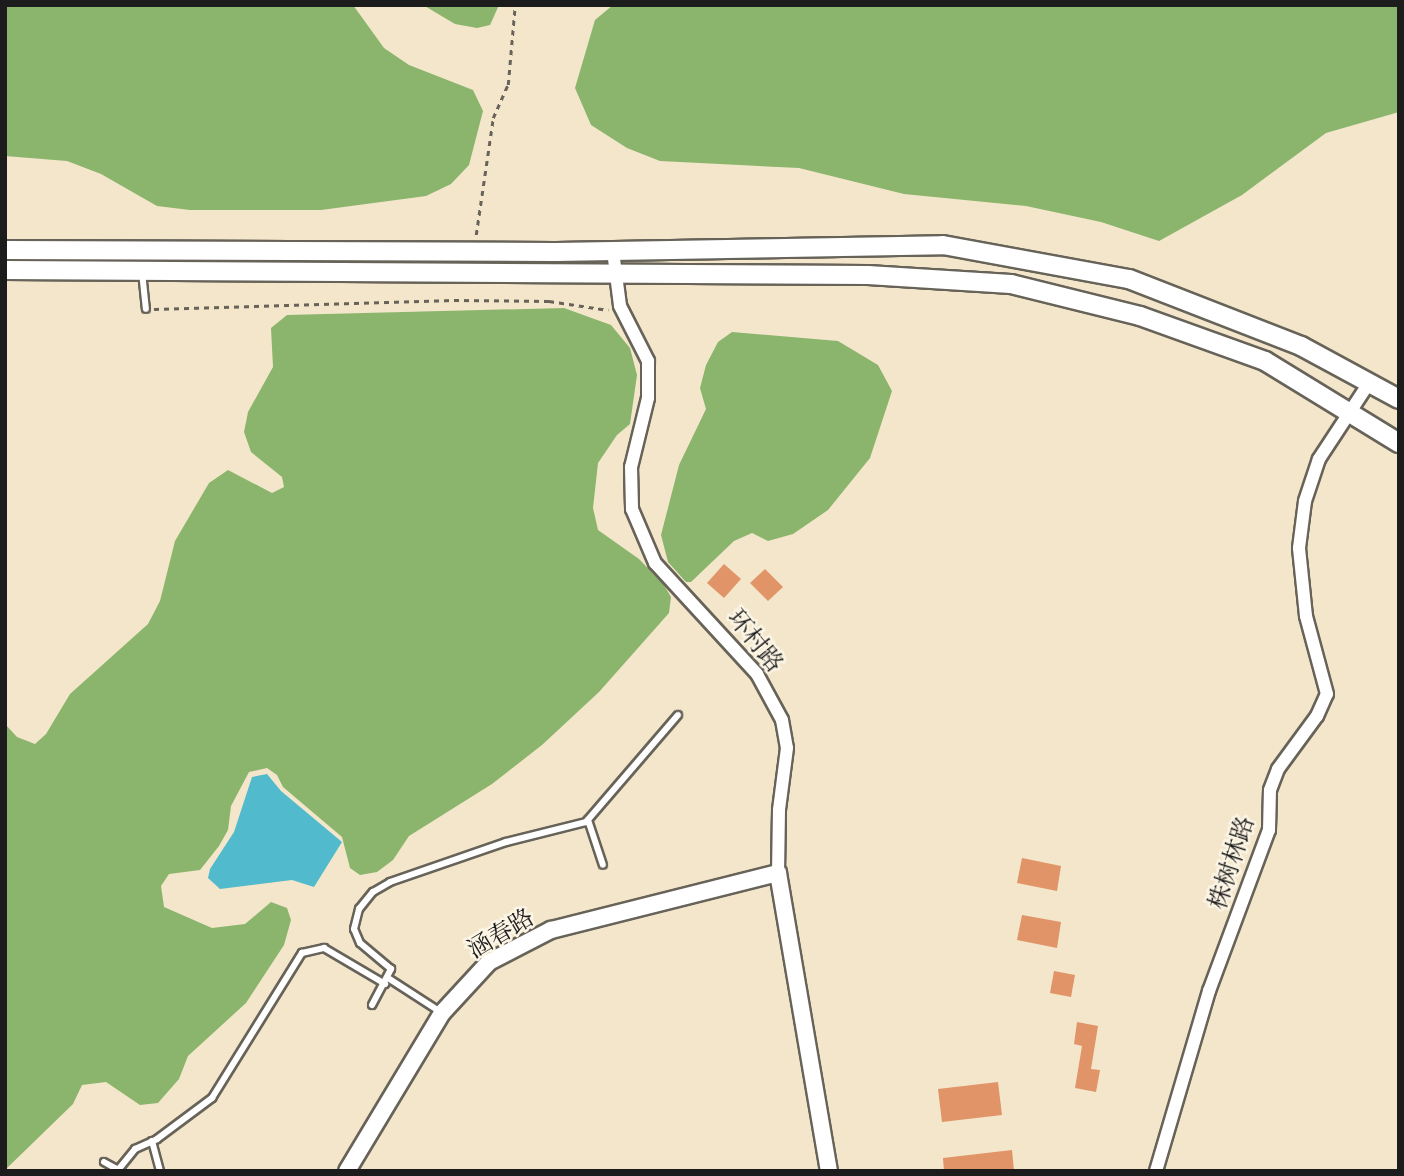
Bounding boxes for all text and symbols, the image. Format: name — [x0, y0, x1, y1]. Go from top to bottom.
street label: 环村路 — [721, 604, 789, 678]
street label: 株树林路 — [1203, 813, 1261, 913]
street label: 涵春路 — [463, 903, 539, 965]

